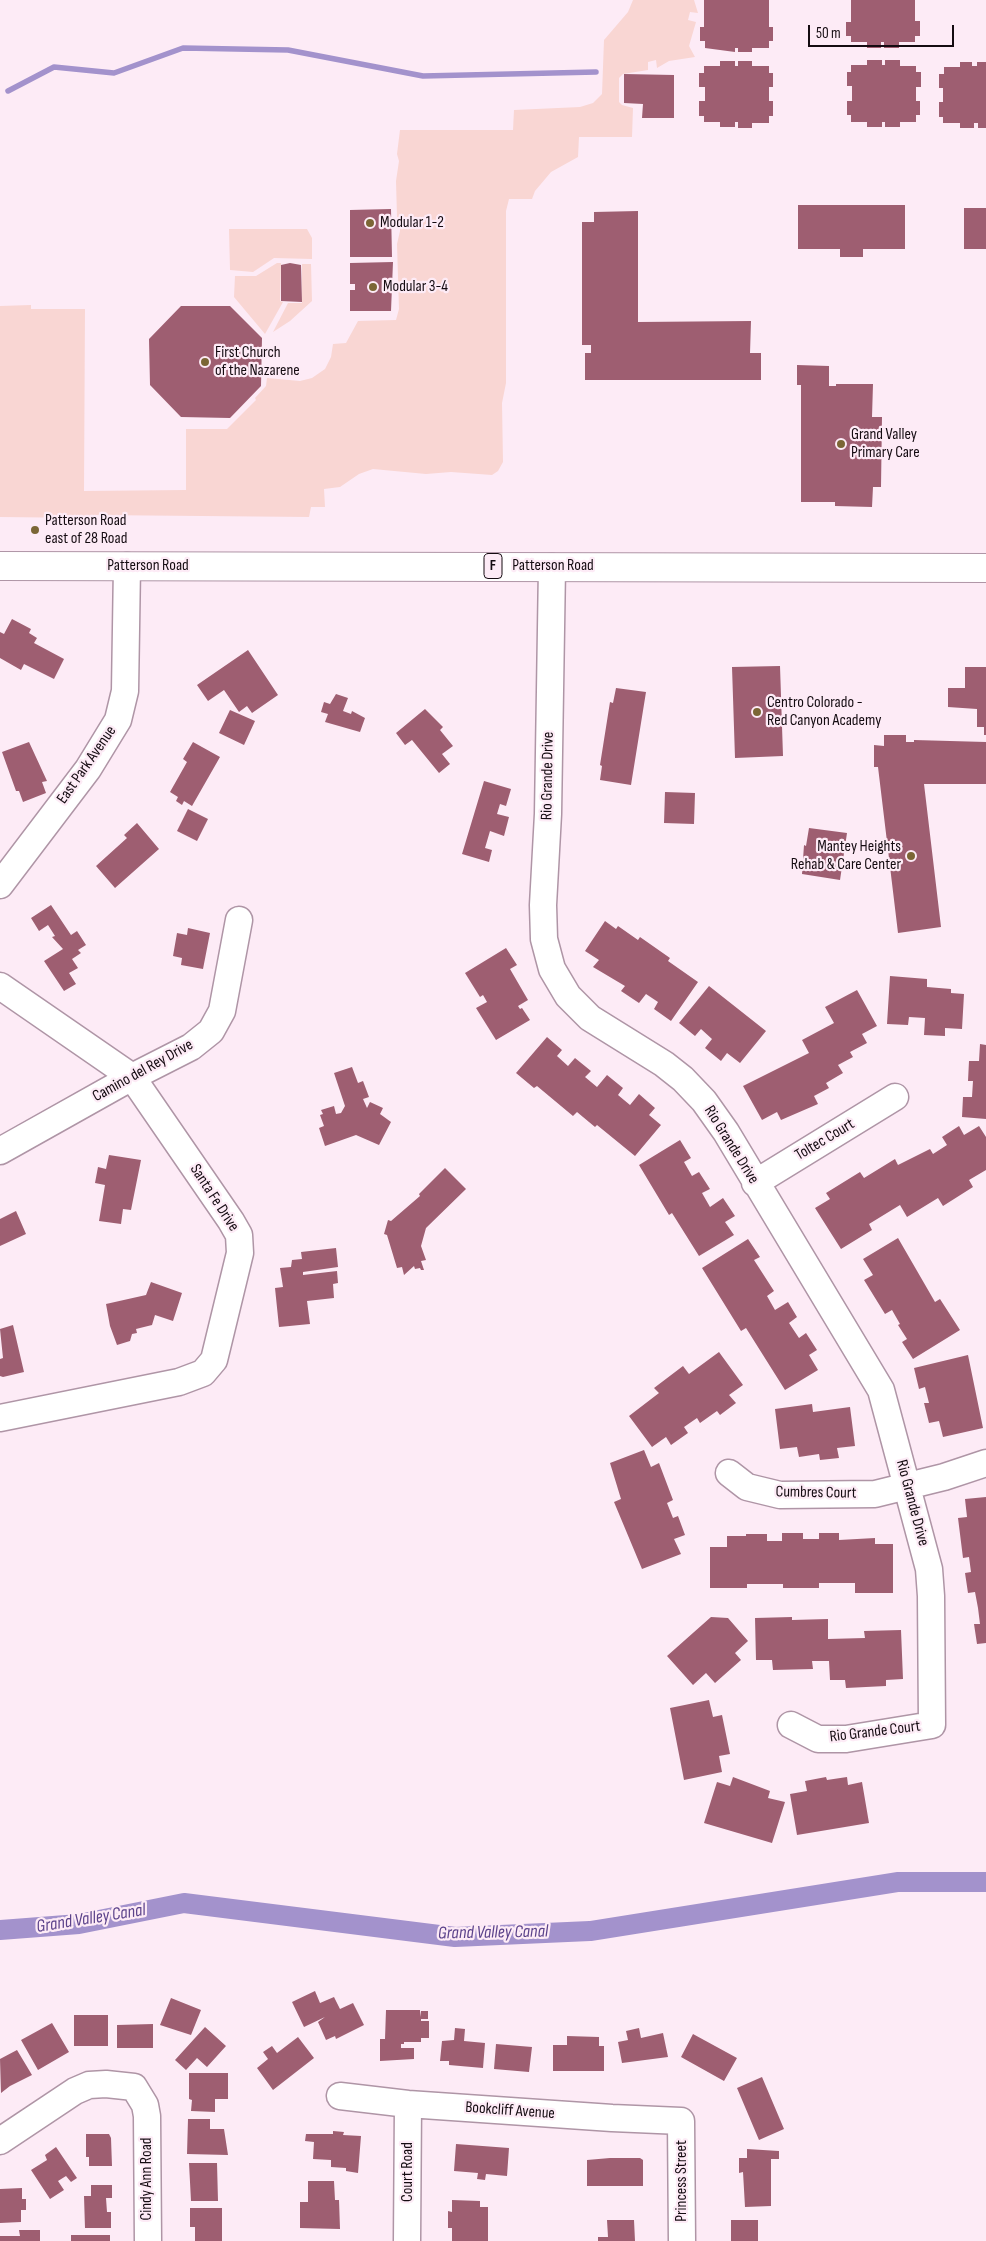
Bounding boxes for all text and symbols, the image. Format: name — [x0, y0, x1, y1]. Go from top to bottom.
scale bar — [811, 15, 957, 47]
text: 50 m — [816, 24, 841, 43]
place label: Modular 1-2 — [380, 213, 444, 233]
marker: Modular 1-2 — [364, 217, 376, 229]
place label: Modular 3-4 — [383, 277, 448, 297]
marker: Modular 3-4 — [367, 281, 379, 293]
place label: First Church of the Nazarene — [215, 343, 300, 381]
marker: First Church of the Nazarene — [199, 356, 211, 368]
place label: Grand Valley Primary Care — [851, 425, 920, 463]
marker: Grand Valley Primary Care — [835, 438, 847, 450]
place label: Patterson Road east of 28 Road — [45, 511, 127, 549]
marker: Patterson Road east of 28 Road — [29, 524, 41, 536]
road number: F — [484, 554, 502, 578]
street label: Patterson Road — [107, 556, 189, 576]
street label: Patterson Road — [512, 556, 594, 576]
place label: Centro Colorado - Red Canyon Academy — [767, 693, 881, 731]
marker: Centro Colorado - Red Canyon Academy — [751, 706, 763, 718]
street label: East Park Avenue — [53, 722, 121, 808]
street label: Rio Grande Drive — [538, 732, 558, 820]
place label: Mantey Heights Rehab & Care Center — [791, 837, 901, 875]
marker: Mantey Heights Rehab & Care Center — [905, 850, 917, 862]
street label: Camino del Rey Drive — [89, 1036, 197, 1106]
street label: Rio Grande Drive — [699, 1102, 763, 1188]
street label: Toltec Court — [792, 1115, 858, 1165]
street label: Santa Fe Drive — [185, 1161, 243, 1235]
street label: Rio Grande Drive — [891, 1458, 933, 1548]
street label: Cumbres Court — [775, 1483, 857, 1503]
street label: Rio Grande Court — [829, 1717, 921, 1747]
water label: Grand Valley Canal — [35, 1900, 147, 1938]
water label: Grand Valley Canal — [438, 1921, 548, 1945]
street label: Bookcliff Avenue — [465, 2098, 555, 2124]
street label: Cindy Ann Road — [137, 2137, 157, 2221]
street label: Princess Street — [672, 2140, 692, 2222]
street label: Court Road — [398, 2142, 418, 2202]

